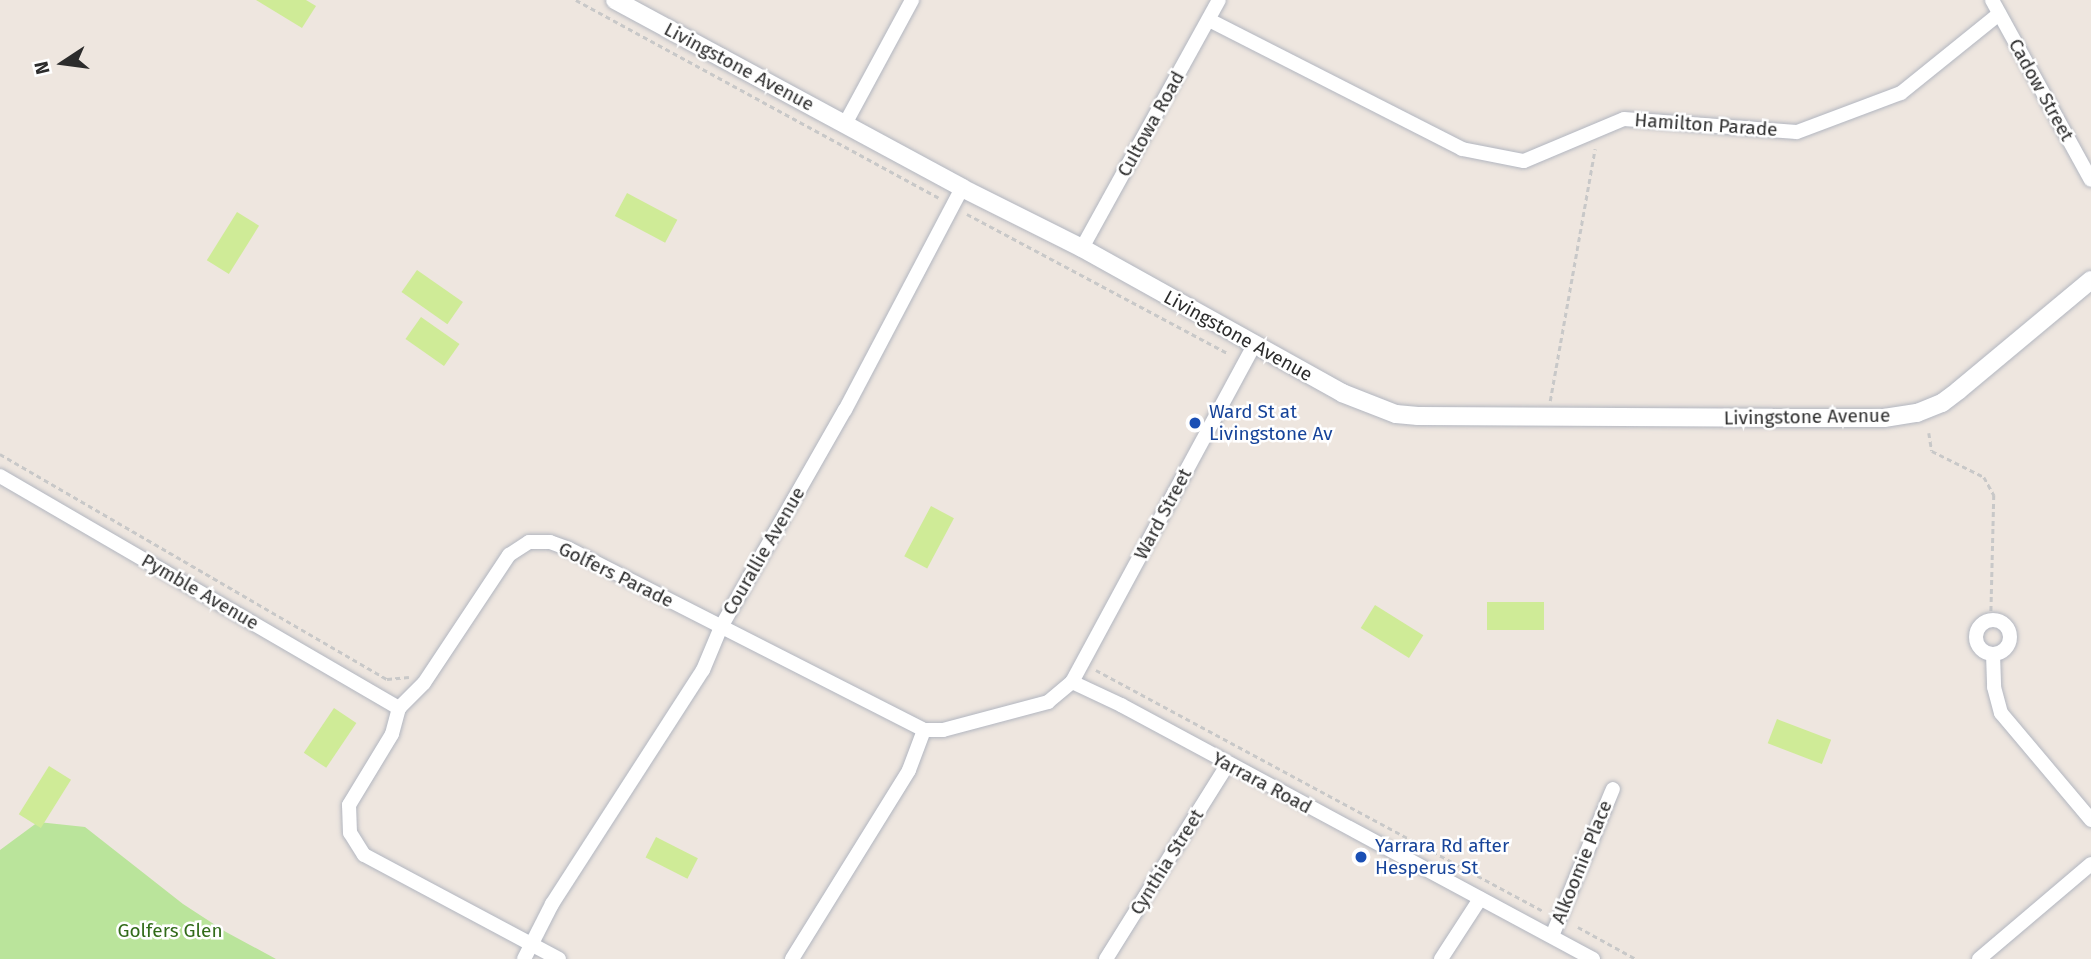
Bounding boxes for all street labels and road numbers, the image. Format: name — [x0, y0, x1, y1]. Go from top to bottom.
street label: Livingstone Avenue — [660, 18, 818, 116]
street label: Cadow Street — [2004, 35, 2078, 145]
street label: Cultowa Road — [1113, 67, 1189, 181]
street label: Hamilton Parade — [1634, 109, 1778, 141]
street label: Livingstone Avenue — [1160, 286, 1316, 386]
street label: Livingstone Avenue — [1724, 404, 1890, 430]
street label: Ward Street — [1129, 464, 1197, 564]
street label: Courallie Avenue — [718, 483, 810, 619]
street label: Golfers Parade — [555, 537, 677, 613]
street label: Pymble Avenue — [137, 549, 263, 635]
street label: Yarrara Road — [1208, 747, 1316, 819]
street label: Alkoomie Place — [1547, 797, 1617, 927]
street label: Cynthia Street — [1125, 805, 1209, 919]

